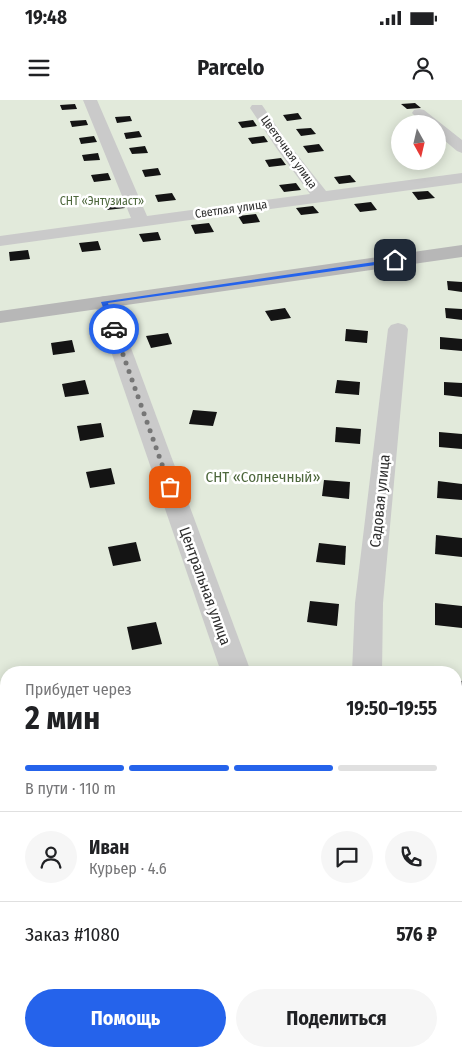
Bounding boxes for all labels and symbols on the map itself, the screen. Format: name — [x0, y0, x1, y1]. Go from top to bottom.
street label: Цветочная улица — [258, 113, 320, 191]
north arrow — [391, 115, 446, 170]
park label: СНТ «Энтузиаст» — [60, 194, 144, 208]
street label: Светлая улица — [194, 197, 268, 221]
pin — [374, 239, 416, 281]
courier — [89, 304, 139, 354]
street label: Садовая улица — [366, 454, 394, 548]
pin — [149, 466, 191, 508]
park label: СНТ «Солнечный» — [206, 468, 320, 486]
street label: Центральная улица — [175, 525, 235, 647]

